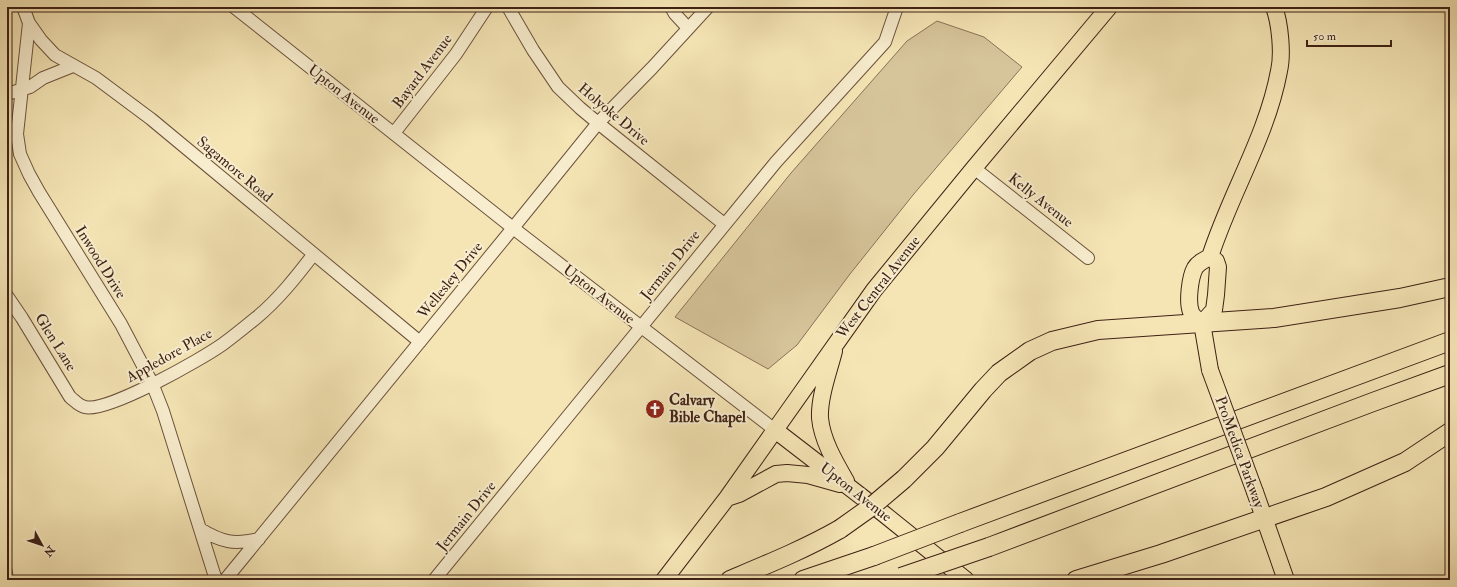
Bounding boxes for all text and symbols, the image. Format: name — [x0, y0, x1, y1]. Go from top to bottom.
scale bar — [1307, 22, 1391, 48]
text: 50 m — [1313, 29, 1337, 44]
street label: Bayard Avenue — [388, 30, 456, 112]
street label: Upton Avenue — [303, 60, 383, 129]
street label: Holyoke Drive — [574, 79, 653, 150]
street label: Sagamore Road — [193, 132, 277, 207]
street label: Kelly Avenue — [1004, 169, 1077, 232]
street label: Inwood Drive — [71, 222, 130, 302]
street label: Jermain Drive — [636, 226, 705, 306]
street label: West Central Avenue — [832, 232, 924, 343]
street label: Wellesley Drive — [413, 238, 487, 323]
street label: Upton Avenue — [558, 260, 638, 329]
street label: Glen Lane — [30, 310, 81, 375]
street label: Appledore Place — [122, 324, 216, 388]
place label: Calvary Bible Chapel — [669, 391, 746, 428]
street label: ProMedica Parkway — [1211, 394, 1269, 511]
church icon: Calvary Bible Chapel — [644, 398, 666, 420]
street label: Upton Avenue — [815, 458, 895, 527]
street label: Jermain Drive — [432, 477, 501, 557]
north arrow — [22, 525, 62, 565]
text: N — [40, 542, 58, 560]

